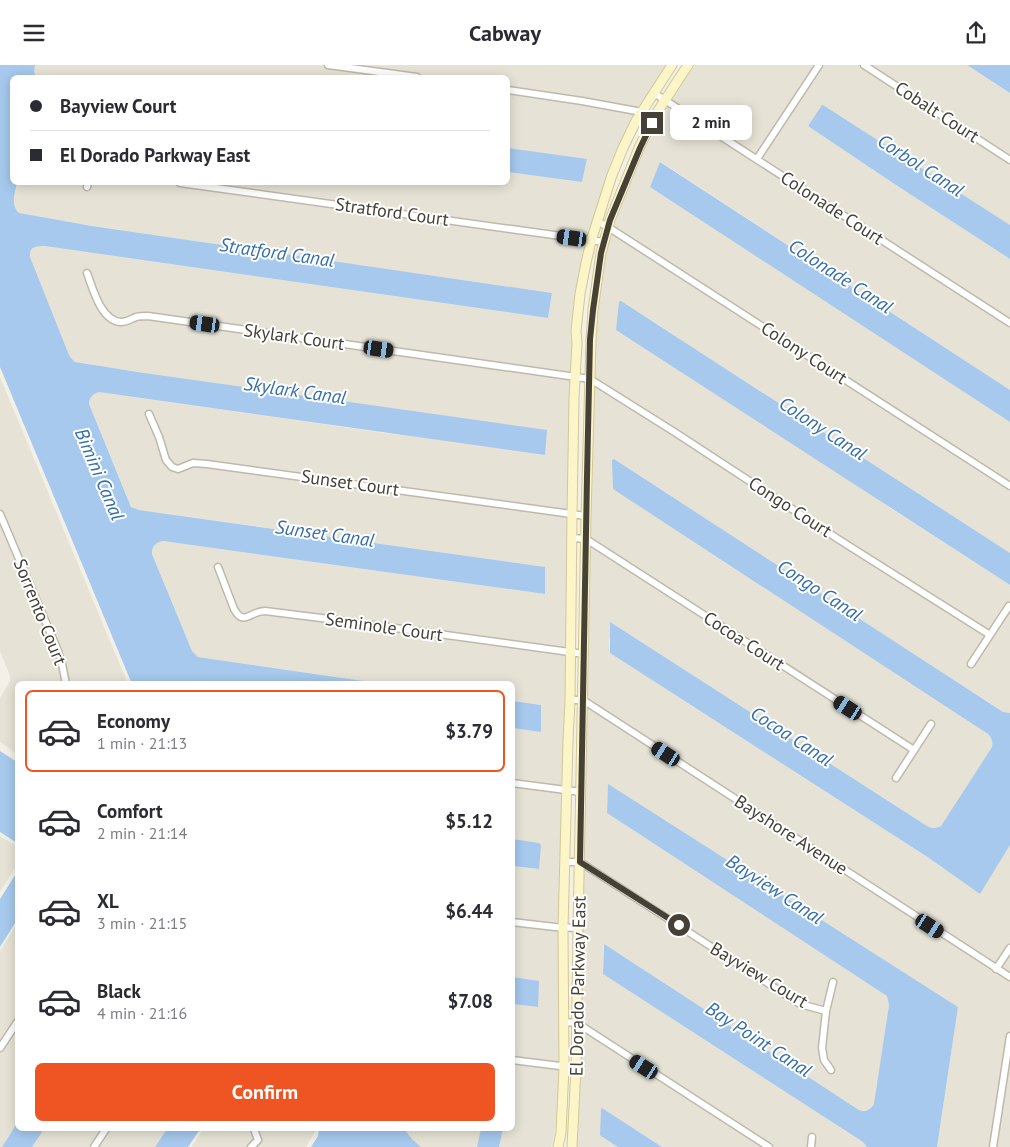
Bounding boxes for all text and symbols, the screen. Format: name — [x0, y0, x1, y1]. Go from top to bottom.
icon: menu — [20, 19, 48, 47]
text: Cabway — [469, 19, 541, 47]
icon: share — [962, 19, 990, 47]
street label: Cobalt Court — [891, 76, 984, 147]
text: Bayview Court — [60, 94, 176, 118]
callout: 2 min — [670, 105, 752, 141]
route end — [641, 112, 663, 134]
text: 2 min — [691, 112, 731, 132]
water label: Corbol Canal — [873, 128, 969, 202]
text: El Dorado Parkway East — [60, 143, 250, 167]
street label: Colonade Court — [776, 166, 888, 249]
street label: Stratford Court — [334, 192, 450, 231]
car — [556, 228, 587, 248]
water label: Stratford Canal — [218, 232, 336, 272]
water label: Colonade Canal — [784, 233, 898, 319]
car — [189, 314, 220, 334]
street label: Colony Court — [757, 316, 852, 389]
street label: Skylark Court — [242, 318, 346, 355]
car — [363, 339, 394, 359]
water label: Skylark Canal — [242, 371, 348, 409]
water label: Colony Canal — [775, 391, 871, 465]
water label: Bimini Canal — [70, 424, 130, 524]
street label: Sunset Court — [300, 464, 400, 501]
street label: Congo Court — [744, 471, 836, 542]
water label: Sunset Canal — [274, 514, 376, 552]
water label: Congo Canal — [773, 554, 867, 626]
street label: Sorrento Court — [9, 555, 72, 668]
street label: Cocoa Court — [699, 606, 789, 675]
street label: Seminole Court — [324, 607, 444, 646]
car — [831, 694, 864, 722]
water label: Cocoa Canal — [746, 700, 838, 772]
icon: car — [37, 709, 82, 754]
text: Economy — [97, 709, 170, 733]
text: $3.79 — [445, 719, 493, 743]
text: 1 min · 21:13 — [97, 733, 187, 753]
car — [649, 740, 682, 768]
street label: Bayshore Avenue — [730, 789, 852, 880]
icon: car — [37, 799, 82, 844]
text: Comfort — [97, 799, 163, 823]
text: $5.12 — [445, 809, 493, 833]
text: 2 min · 21:14 — [97, 823, 187, 843]
water label: Bayview Canal — [722, 849, 828, 929]
icon: car — [37, 889, 82, 934]
text: XL — [97, 889, 119, 913]
street label: El Dorado Parkway East — [564, 896, 591, 1076]
text: $6.44 — [445, 899, 493, 923]
car — [913, 912, 946, 940]
text: 3 min · 21:15 — [97, 913, 187, 933]
route start — [668, 914, 690, 936]
street label: Bayview Court — [706, 936, 812, 1013]
icon: car — [37, 979, 82, 1024]
text: Black — [97, 979, 141, 1003]
text: $7.08 — [447, 989, 493, 1013]
water label: Bay Point Canal — [702, 996, 816, 1082]
text: 4 min · 21:16 — [97, 1003, 187, 1023]
car — [627, 1053, 660, 1081]
button: Confirm — [35, 1063, 495, 1121]

